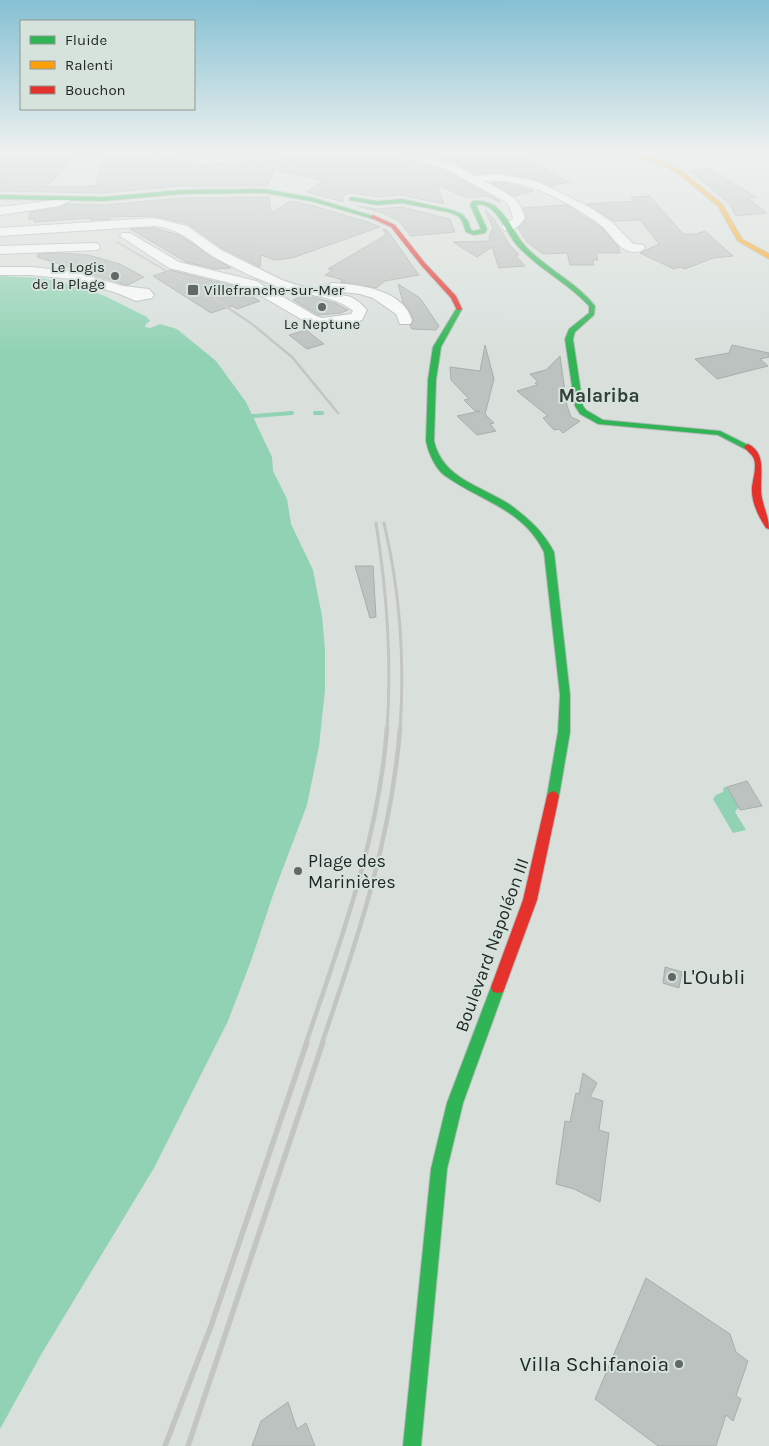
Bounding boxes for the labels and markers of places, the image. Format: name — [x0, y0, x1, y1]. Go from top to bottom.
place label: Le Logis de la Plage — [32, 258, 105, 293]
marker: Le Logis de la Plage — [109, 270, 121, 282]
place label: Villefranche-sur-Mer — [204, 281, 345, 299]
marker: Villefranche-sur-Mer — [186, 283, 200, 297]
marker: Le Neptune — [316, 301, 328, 313]
place label: Le Neptune — [284, 315, 360, 333]
place label: Plage des Marinières — [308, 850, 396, 893]
marker: Plage des Marinières — [292, 865, 304, 877]
place label: L'Oubli — [682, 965, 746, 989]
marker: L'Oubli — [666, 971, 678, 983]
place label: Villa Schifanoia — [519, 1352, 669, 1376]
marker: Villa Schifanoia — [673, 1358, 685, 1370]

